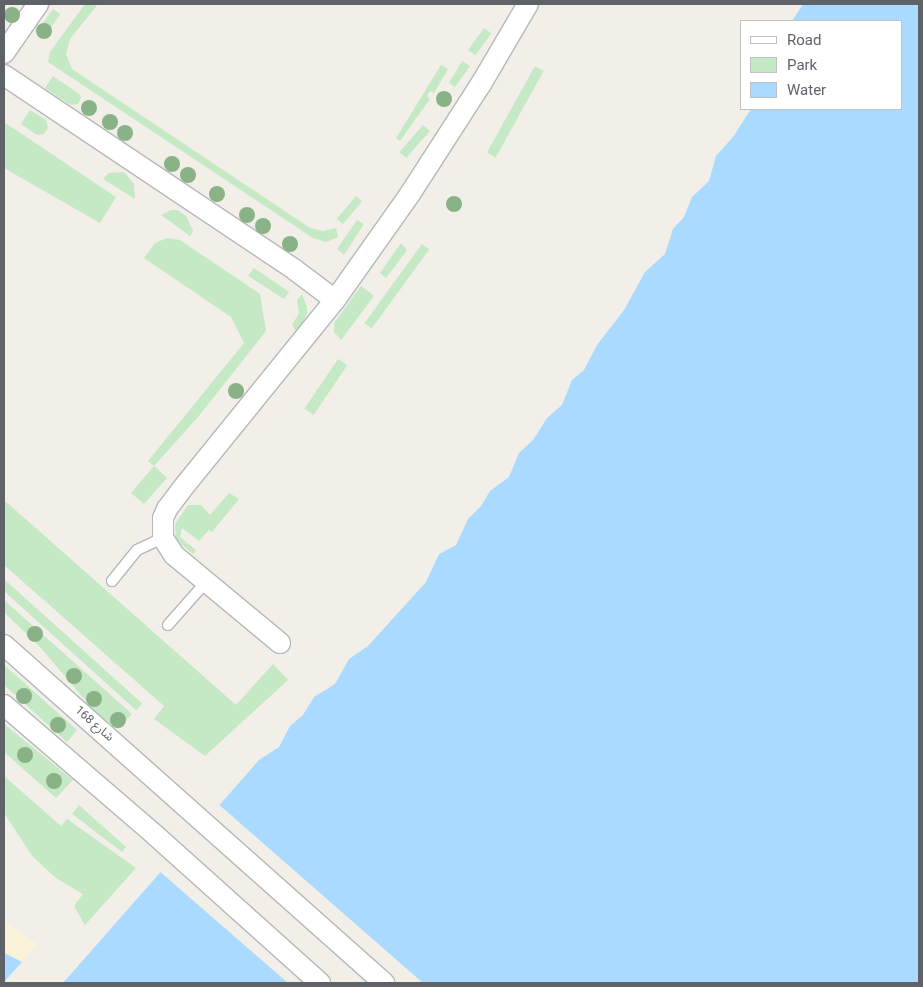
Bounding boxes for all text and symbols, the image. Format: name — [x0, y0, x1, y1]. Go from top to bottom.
legend — [740, 20, 903, 110]
text: Road — [787, 31, 821, 49]
text: Park — [787, 56, 817, 74]
text: Water — [787, 81, 826, 99]
street label: شارع 168 — [72, 703, 116, 745]

